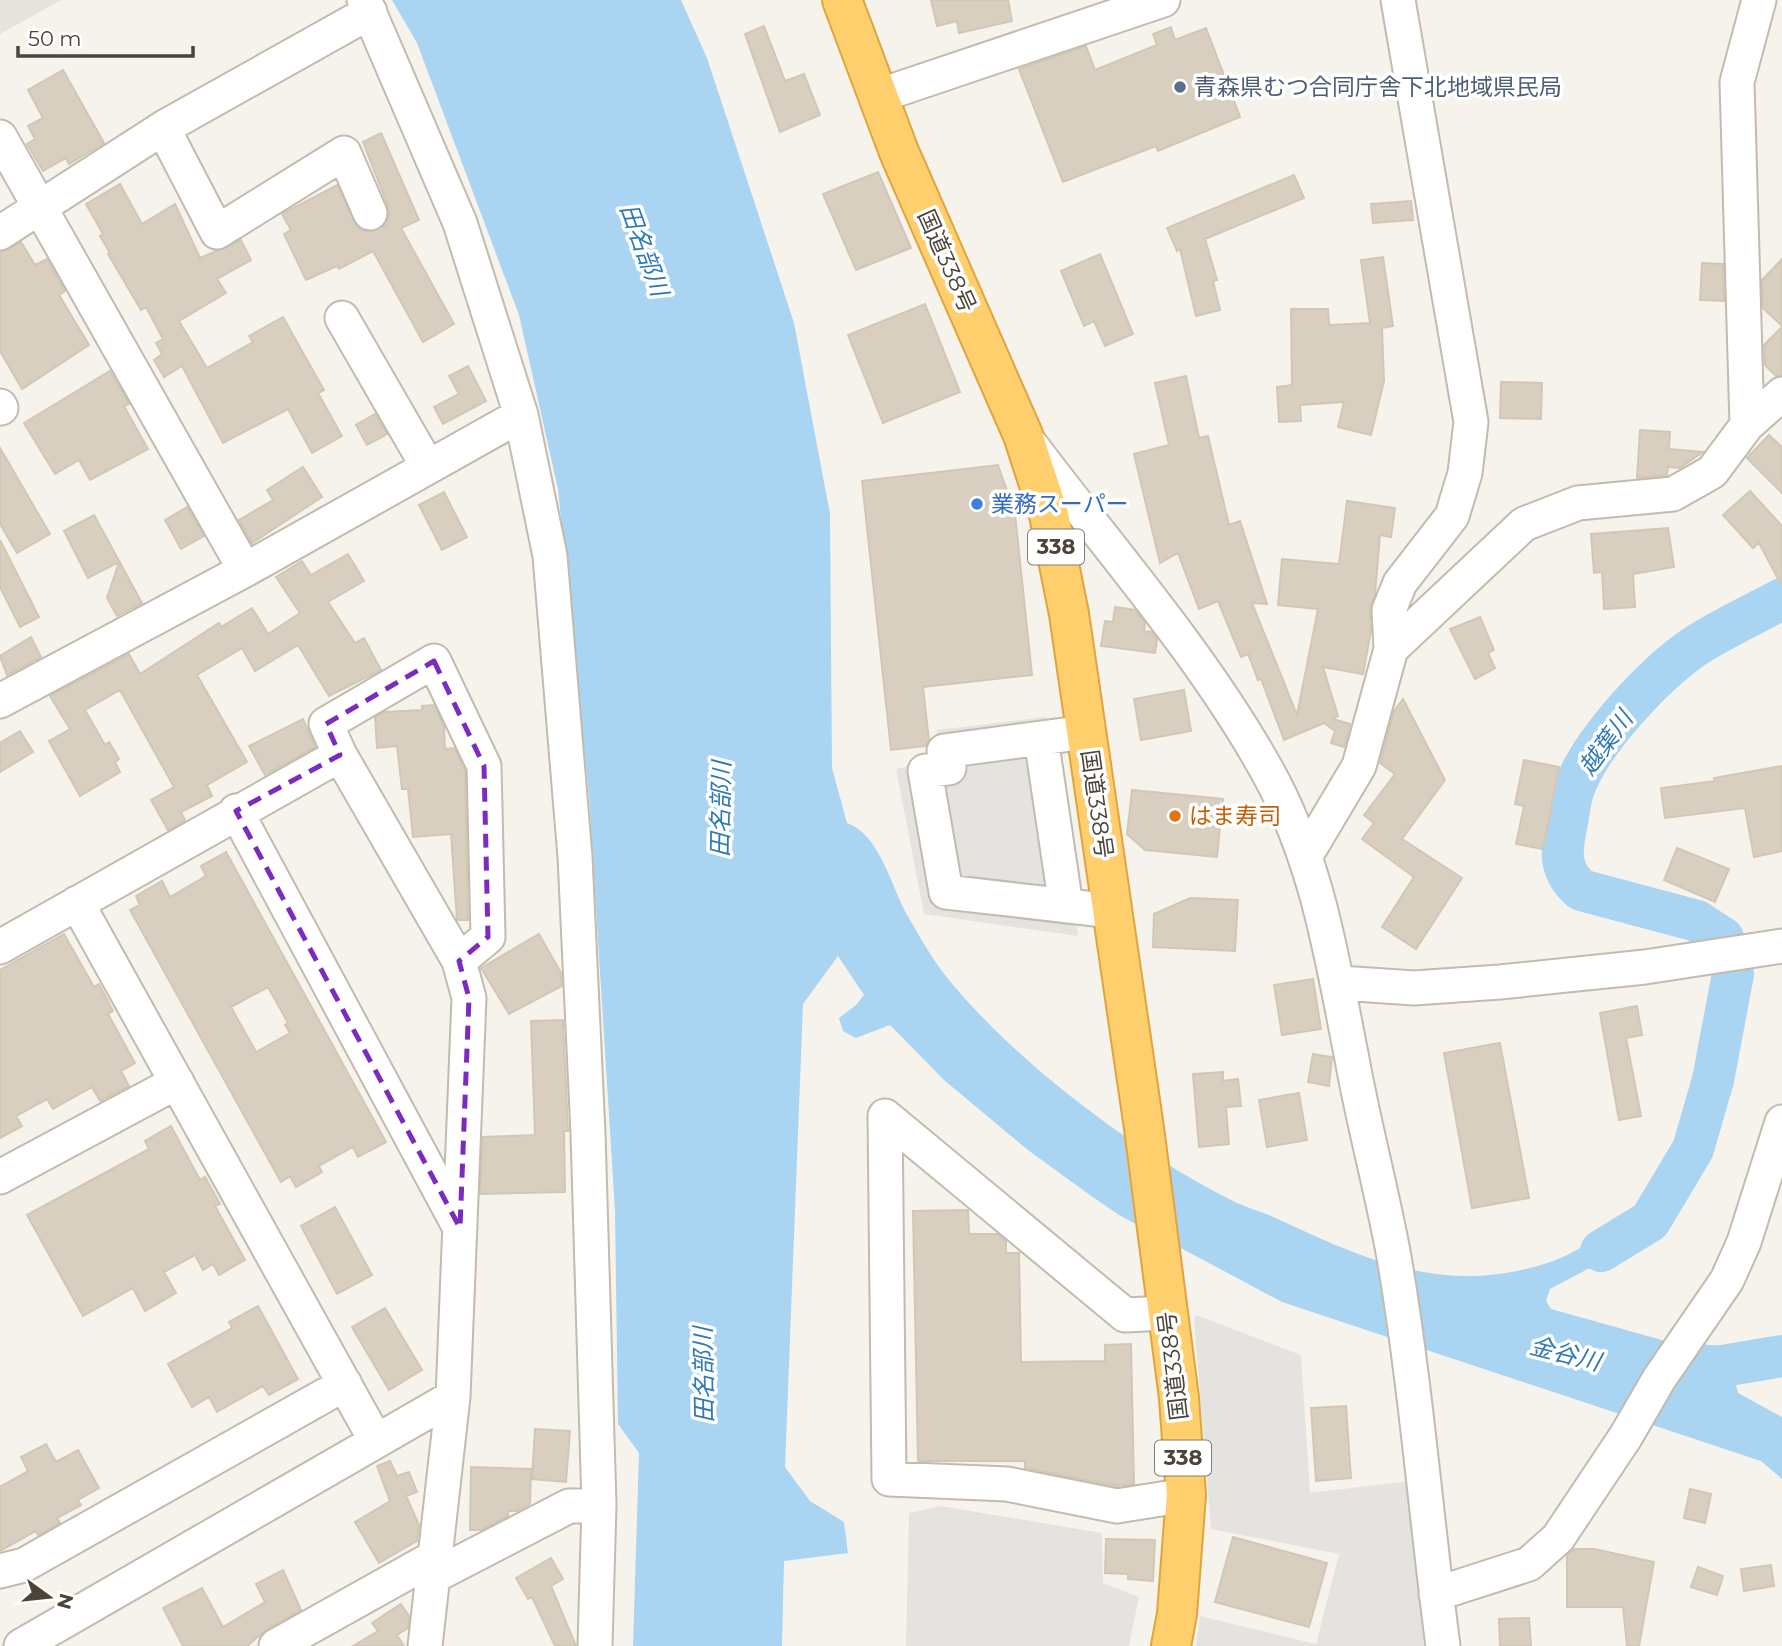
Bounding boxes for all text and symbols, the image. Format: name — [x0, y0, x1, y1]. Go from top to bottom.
scale bar — [18, 14, 192, 58]
text: 50 m — [28, 26, 82, 51]
place label: 青森県むつ合同庁舎下北地域県民局 — [1194, 73, 1562, 101]
marker: 青森県むつ合同庁舎下北地域県民局 — [1172, 79, 1188, 95]
water label: 田名部川 — [614, 200, 676, 303]
street label: 国道338号 — [912, 205, 982, 317]
place label: 業務スーパー — [991, 490, 1129, 518]
marker: 業務スーパー — [969, 496, 985, 512]
road number: 338 — [1028, 530, 1084, 564]
water label: 越葉川 — [1573, 703, 1640, 780]
street label: 国道338号 — [1076, 748, 1118, 860]
water label: 田名部川 — [705, 758, 736, 857]
place label: はま寿司 — [1189, 802, 1281, 830]
marker: はま寿司 — [1167, 808, 1183, 824]
street label: 国道338号 — [1152, 1310, 1194, 1422]
water label: 田名部川 — [688, 1324, 719, 1423]
water label: 金谷川 — [1527, 1331, 1606, 1377]
road number: 338 — [1155, 1440, 1211, 1476]
north arrow — [14, 1562, 84, 1632]
text: N — [52, 1591, 78, 1612]

